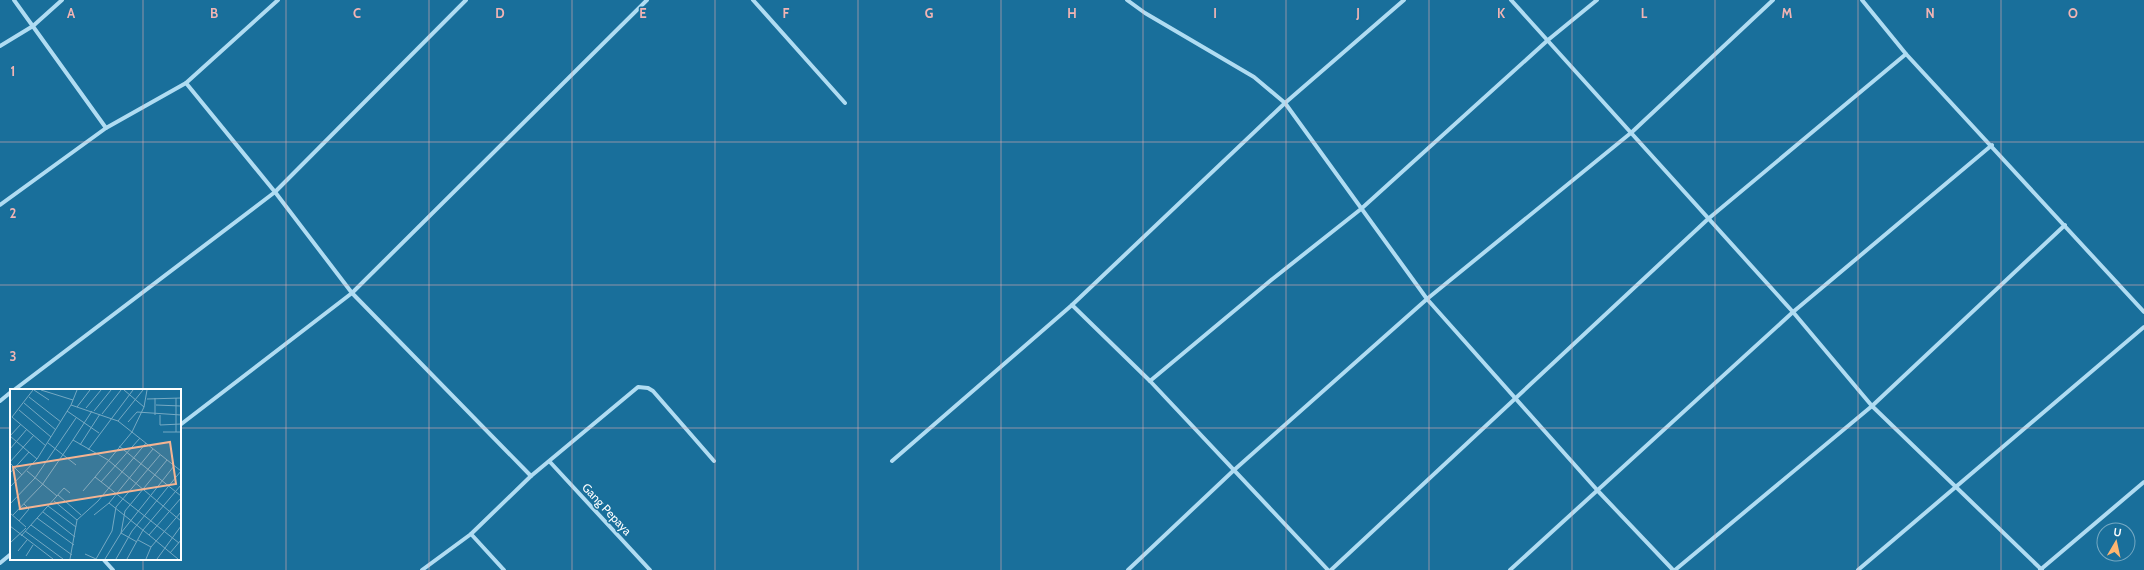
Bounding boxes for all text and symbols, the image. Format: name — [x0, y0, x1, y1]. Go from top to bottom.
text: A — [67, 5, 76, 21]
text: B — [210, 5, 218, 21]
text: C — [353, 5, 361, 21]
text: D — [495, 5, 505, 21]
text: E — [639, 5, 647, 21]
text: F — [783, 5, 790, 21]
text: G — [925, 5, 934, 21]
text: H — [1067, 5, 1077, 21]
text: I — [1213, 5, 1217, 21]
text: J — [1355, 5, 1360, 21]
text: K — [1497, 5, 1506, 21]
text: L — [1641, 5, 1648, 21]
text: M — [1782, 5, 1793, 21]
text: N — [1925, 5, 1935, 21]
text: O — [2068, 5, 2078, 21]
text: 1 — [11, 63, 15, 79]
text: 2 — [10, 205, 17, 221]
text: 3 — [9, 348, 17, 364]
inset map — [10, 389, 181, 560]
street label: Gang Pepaya — [579, 480, 635, 538]
north arrow — [2096, 522, 2136, 562]
text: U — [2113, 525, 2123, 540]

